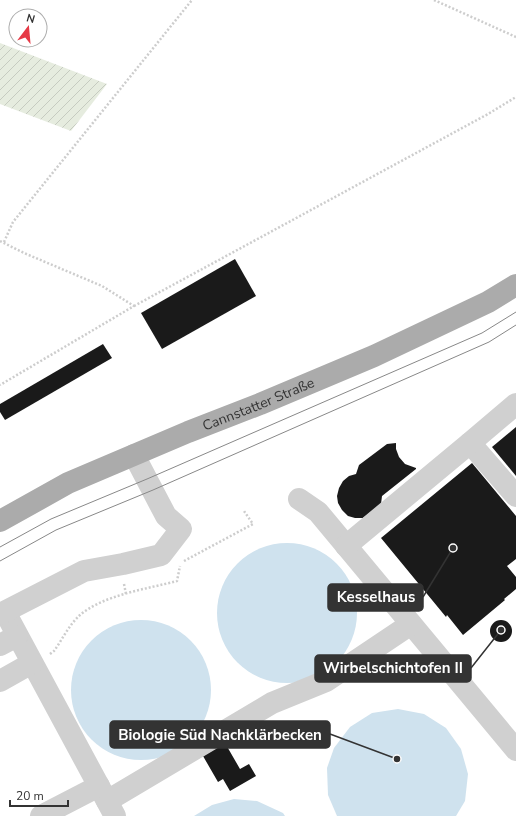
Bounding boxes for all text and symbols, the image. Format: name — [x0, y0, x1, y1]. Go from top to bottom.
north arrow — [8, 8, 48, 48]
text: N — [25, 11, 37, 27]
street label: Cannstatter Straße — [200, 373, 317, 435]
callout: Kesselhaus — [328, 584, 423, 611]
text: Kesselhaus — [337, 587, 415, 607]
callout: Wirbelschichtofen II — [315, 655, 471, 682]
text: Wirbelschichtofen II — [323, 658, 463, 678]
callout: Biologie Süd Nachklärbecken — [110, 721, 330, 748]
text: Biologie Süd Nachklärbecken — [118, 725, 322, 745]
scale bar — [10, 782, 68, 808]
text: 20 m — [16, 788, 44, 804]

